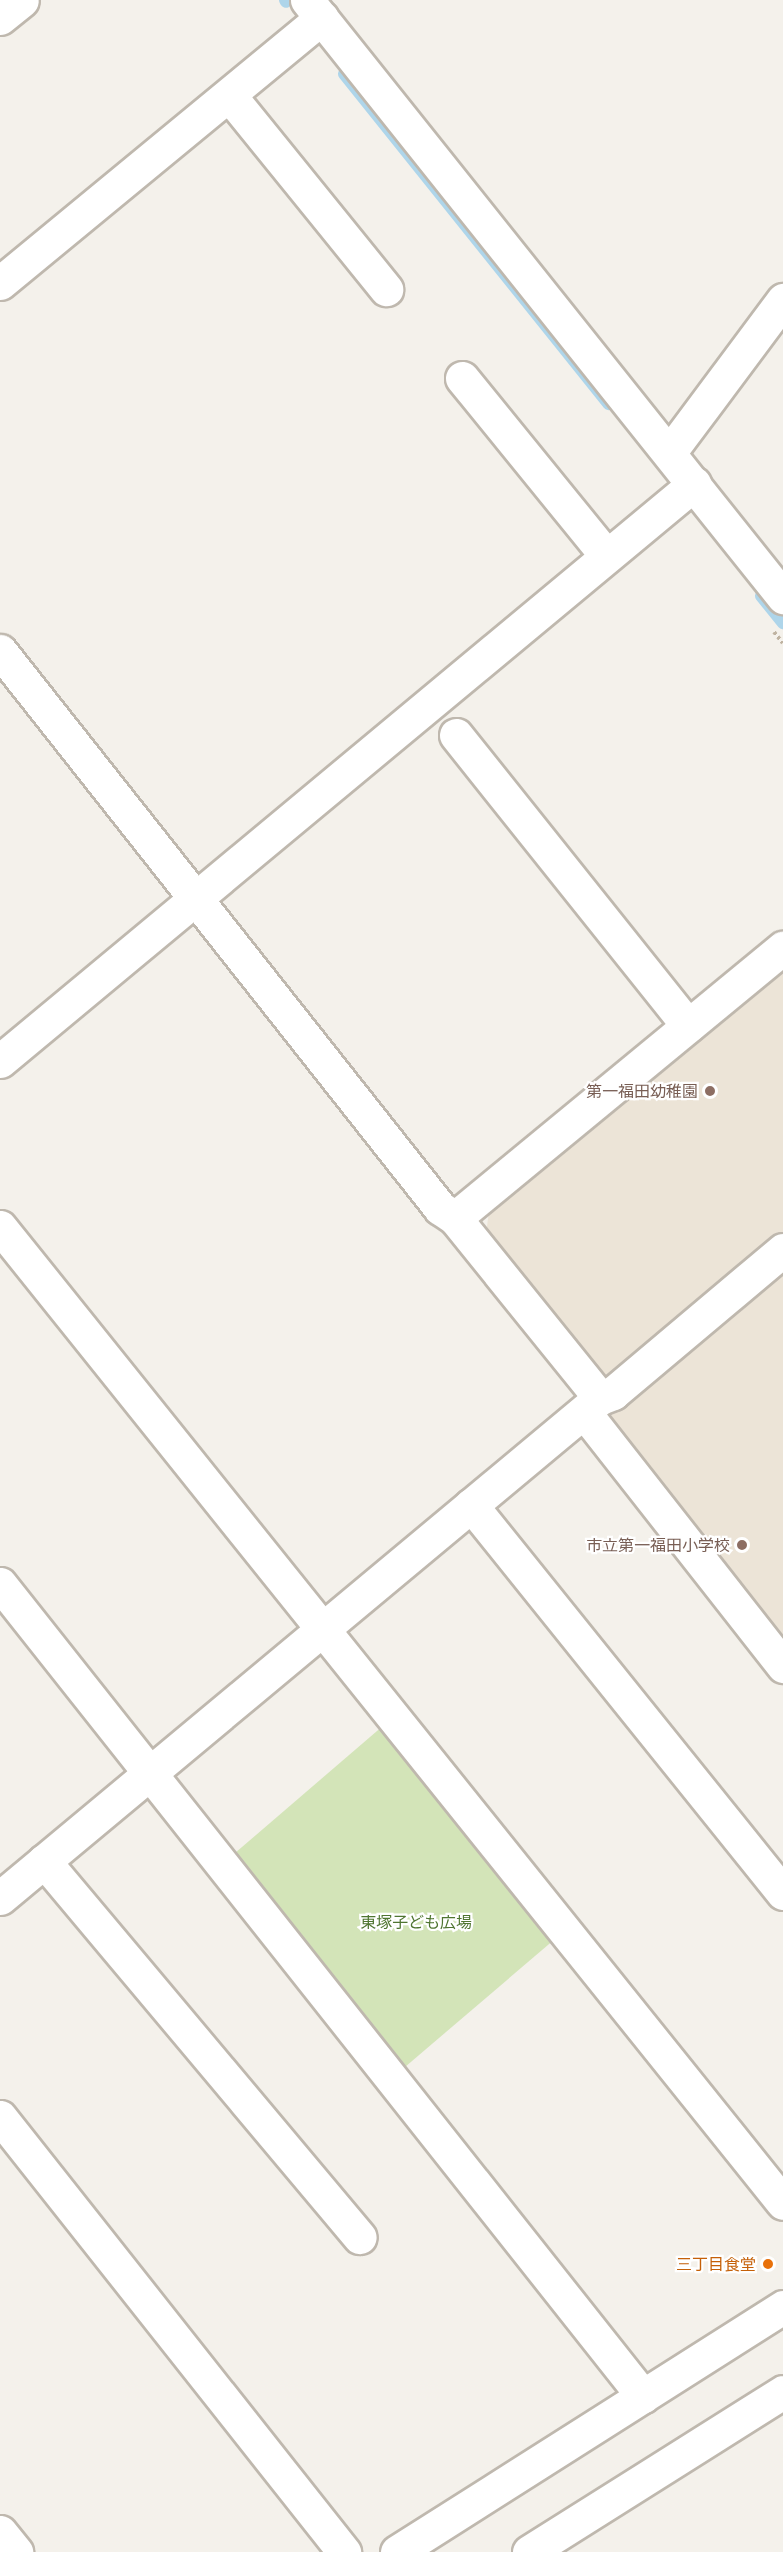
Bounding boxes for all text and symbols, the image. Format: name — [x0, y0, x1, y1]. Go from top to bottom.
place label: 第一福田幼稚園 — [586, 1081, 698, 1101]
marker: 第一福田幼稚園 — [703, 1084, 717, 1098]
place label: 市立第一福田小学校 — [586, 1535, 730, 1555]
marker: 市立第一福田小学校 — [735, 1538, 749, 1552]
park label: 東塚子ども広場 — [360, 1912, 472, 1932]
place label: 三丁目食堂 — [676, 2254, 756, 2274]
marker: 三丁目食堂 — [761, 2257, 775, 2271]

